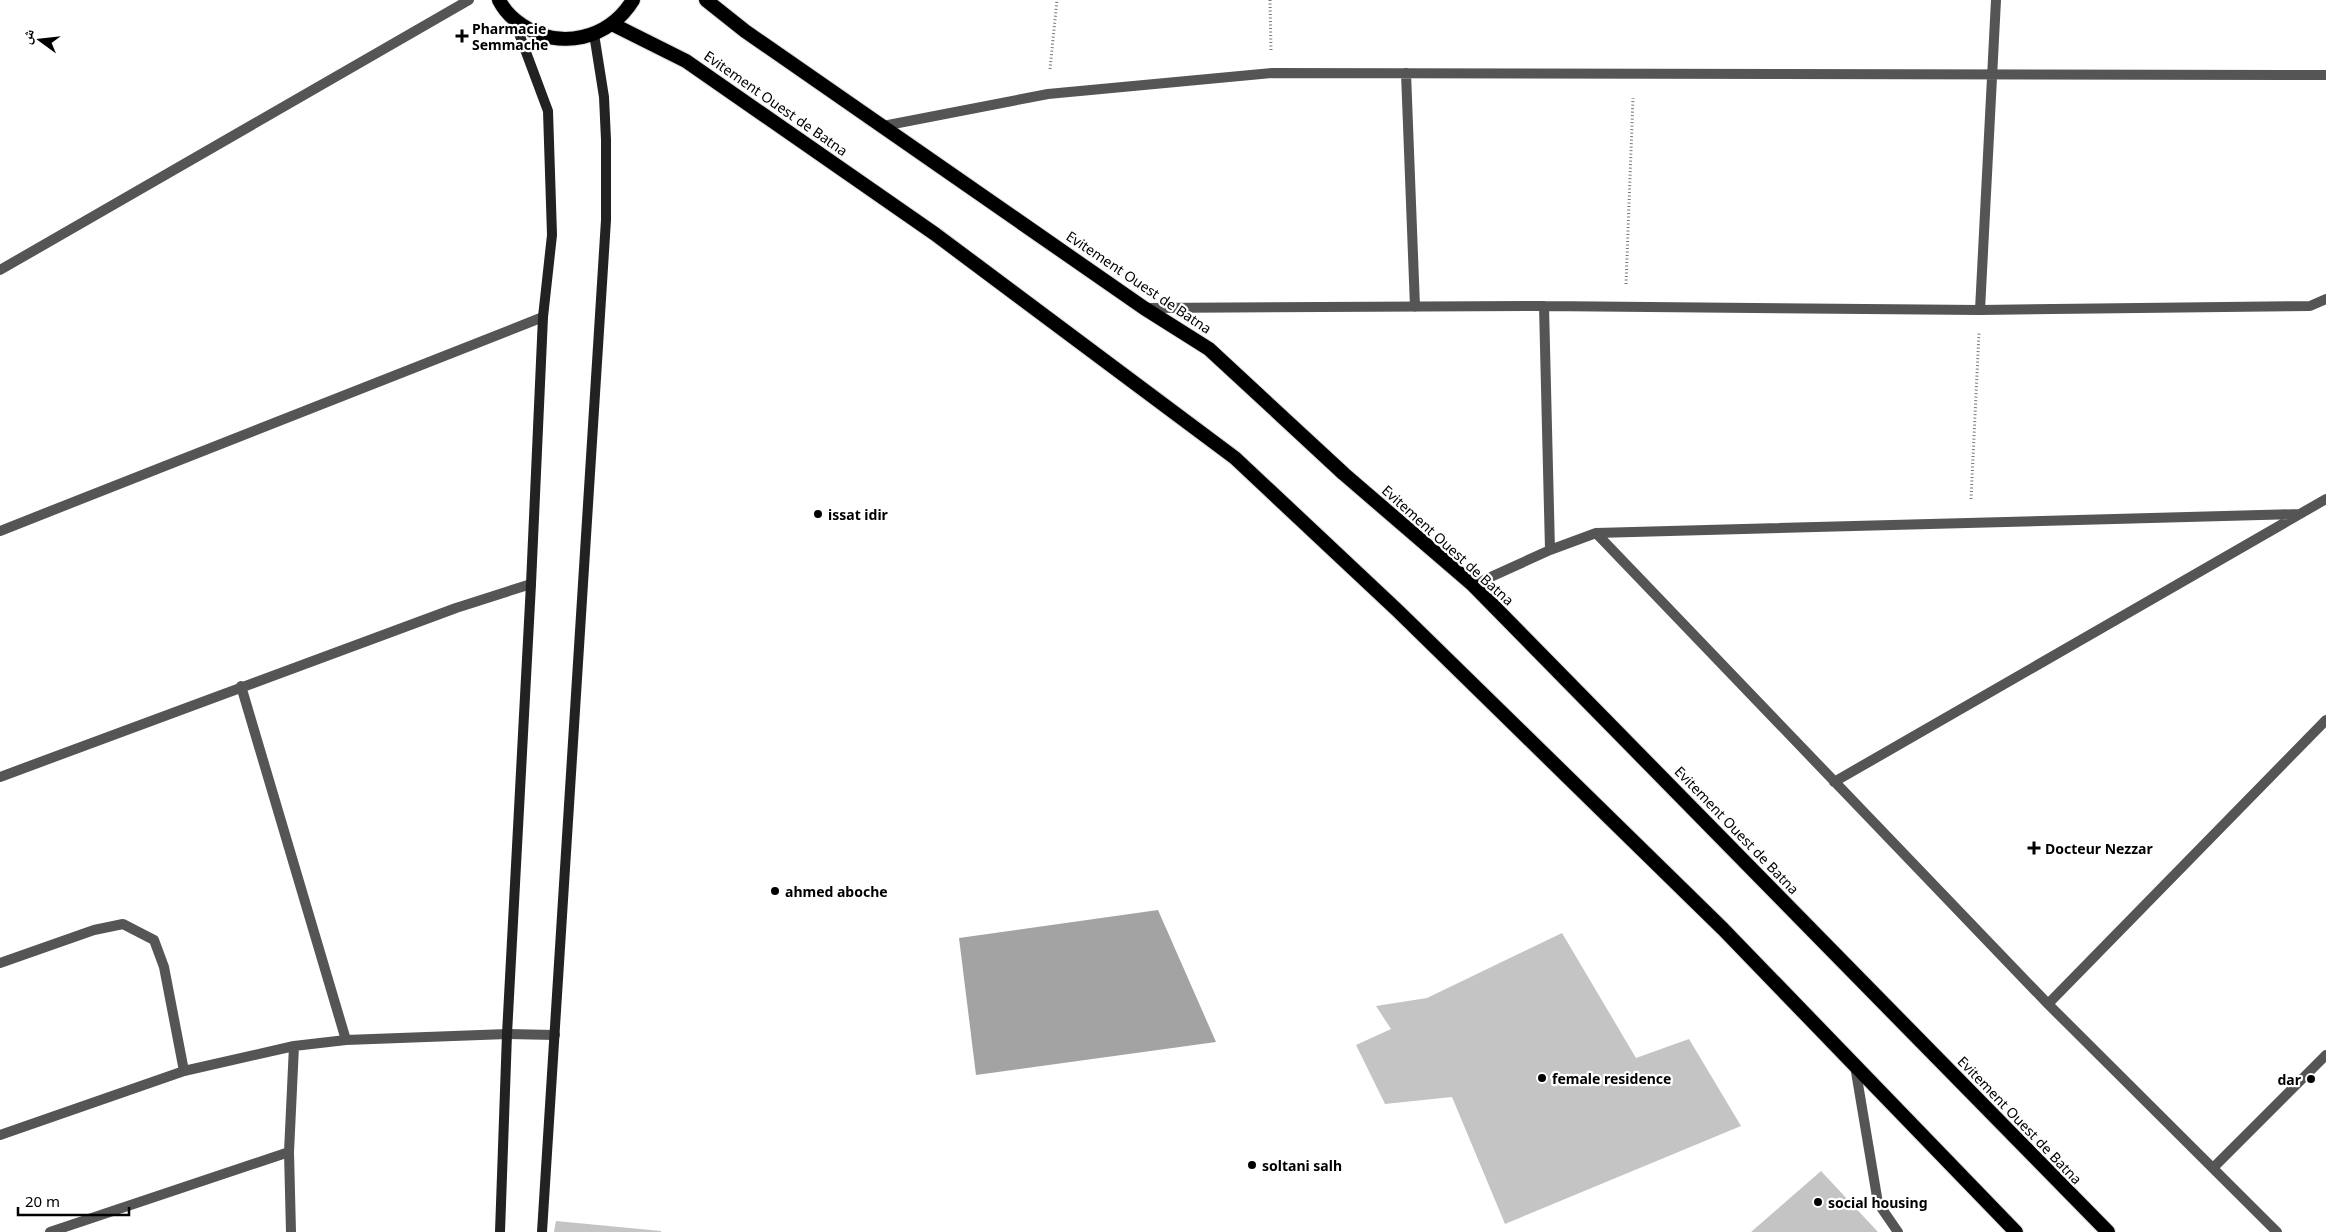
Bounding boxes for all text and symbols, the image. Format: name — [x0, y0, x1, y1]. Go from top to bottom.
north arrow — [15, 15, 65, 65]
place label: Pharmacie Semmache — [472, 19, 548, 54]
text: ش — [16, 27, 38, 46]
marker: Pharmacie Semmache — [456, 30, 468, 42]
street label: Evitement Ouest de Batna — [700, 46, 852, 160]
street label: Evitement Ouest de Batna — [1063, 226, 1215, 338]
street label: Evitement Ouest de Batna — [1378, 481, 1518, 609]
place label: issat idir — [828, 505, 889, 524]
marker: issat idir — [812, 508, 824, 520]
street label: Evitement Ouest de Batna — [1671, 762, 1803, 898]
place label: Docteur Nezzar — [2045, 839, 2153, 858]
marker: Docteur Nezzar — [2027, 841, 2041, 855]
place label: ahmed aboche — [785, 882, 888, 901]
marker: ahmed aboche — [769, 885, 781, 897]
street label: Evitement Ouest de Batna — [1954, 1052, 2086, 1188]
place label: female residence — [1552, 1069, 1671, 1088]
place label: dar — [2278, 1070, 2302, 1089]
marker: female residence — [1536, 1072, 1548, 1084]
marker: dar — [2305, 1073, 2317, 1085]
place label: soltani salh — [1262, 1156, 1342, 1175]
marker: soltani salh — [1246, 1159, 1258, 1171]
scale bar — [18, 1184, 129, 1216]
text: 20 m — [25, 1191, 60, 1211]
place label: social housing — [1828, 1193, 1928, 1212]
marker: social housing — [1812, 1196, 1824, 1208]

